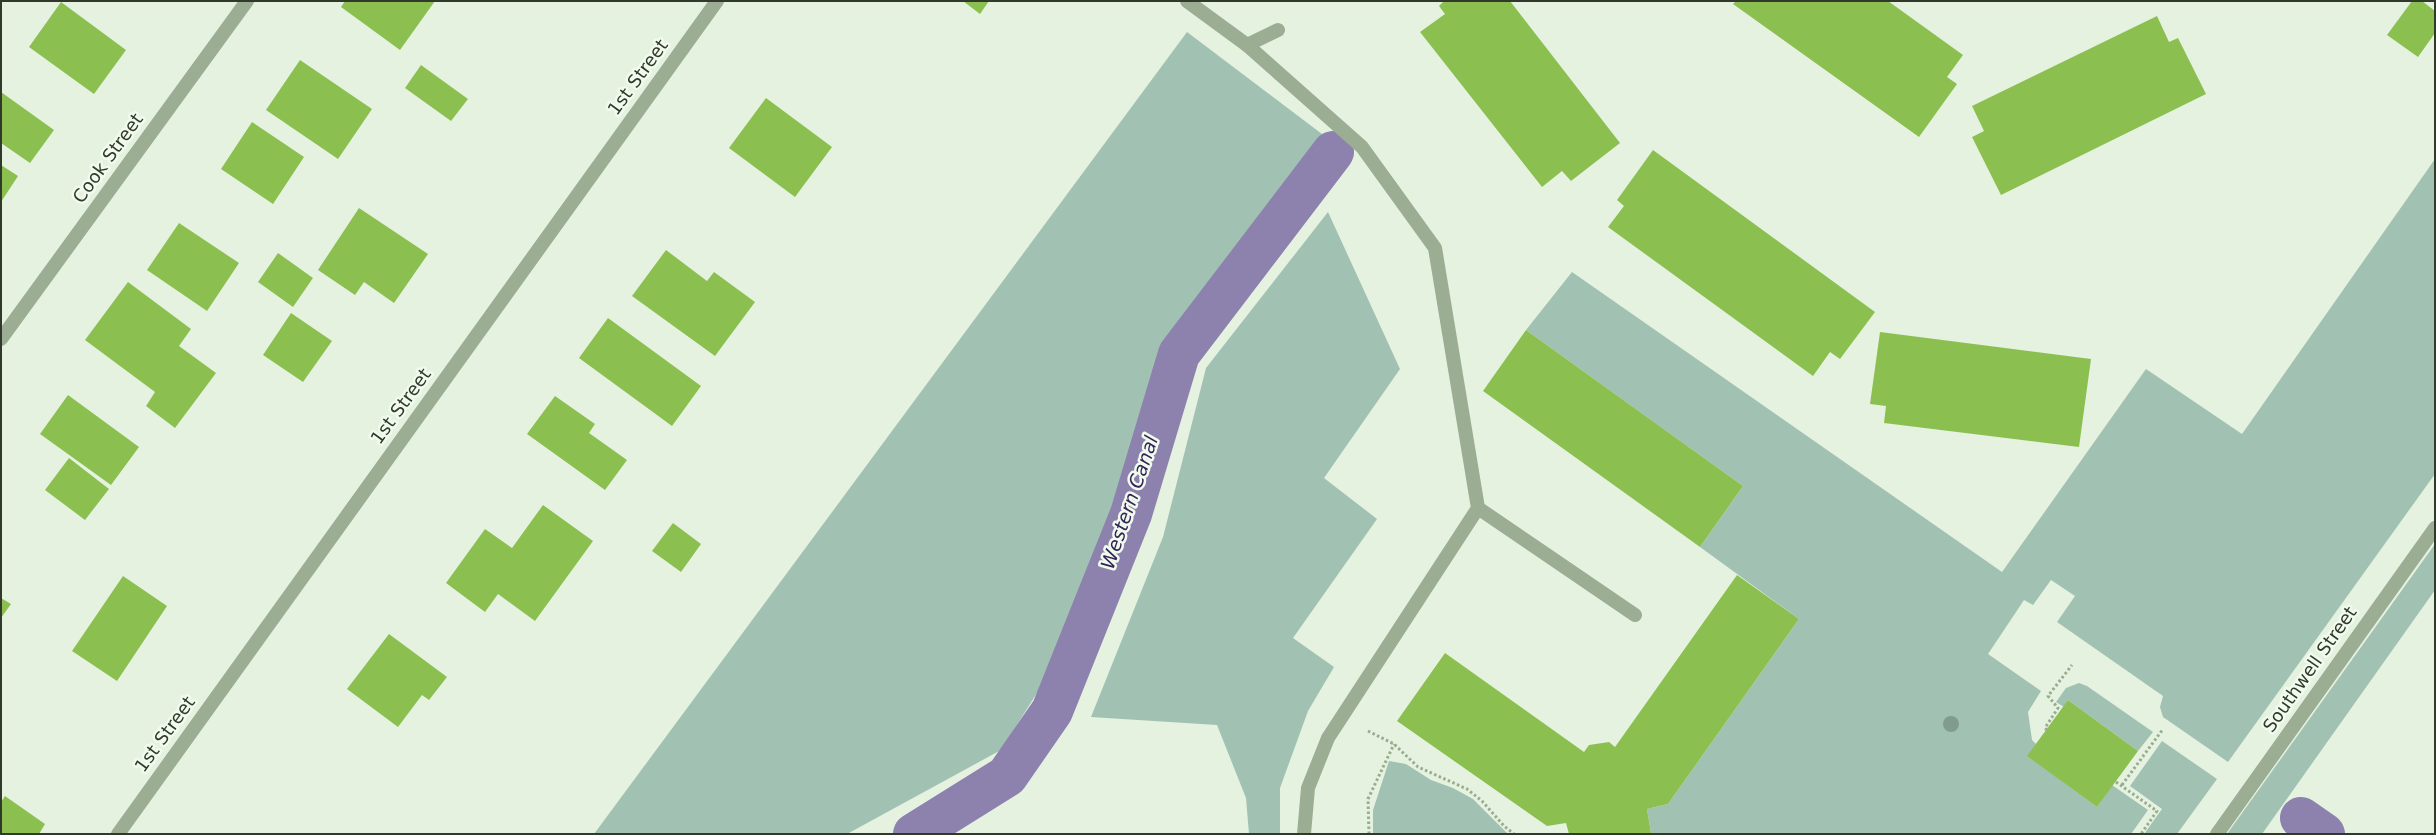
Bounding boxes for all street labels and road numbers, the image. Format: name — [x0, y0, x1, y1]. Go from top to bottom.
street label: 1st Street — [604, 36, 674, 120]
street label: Cook Street — [69, 110, 149, 208]
street label: 1st Street — [367, 365, 437, 449]
street label: Southwell Street — [2260, 603, 2362, 737]
street label: 1st Street — [131, 693, 201, 777]

